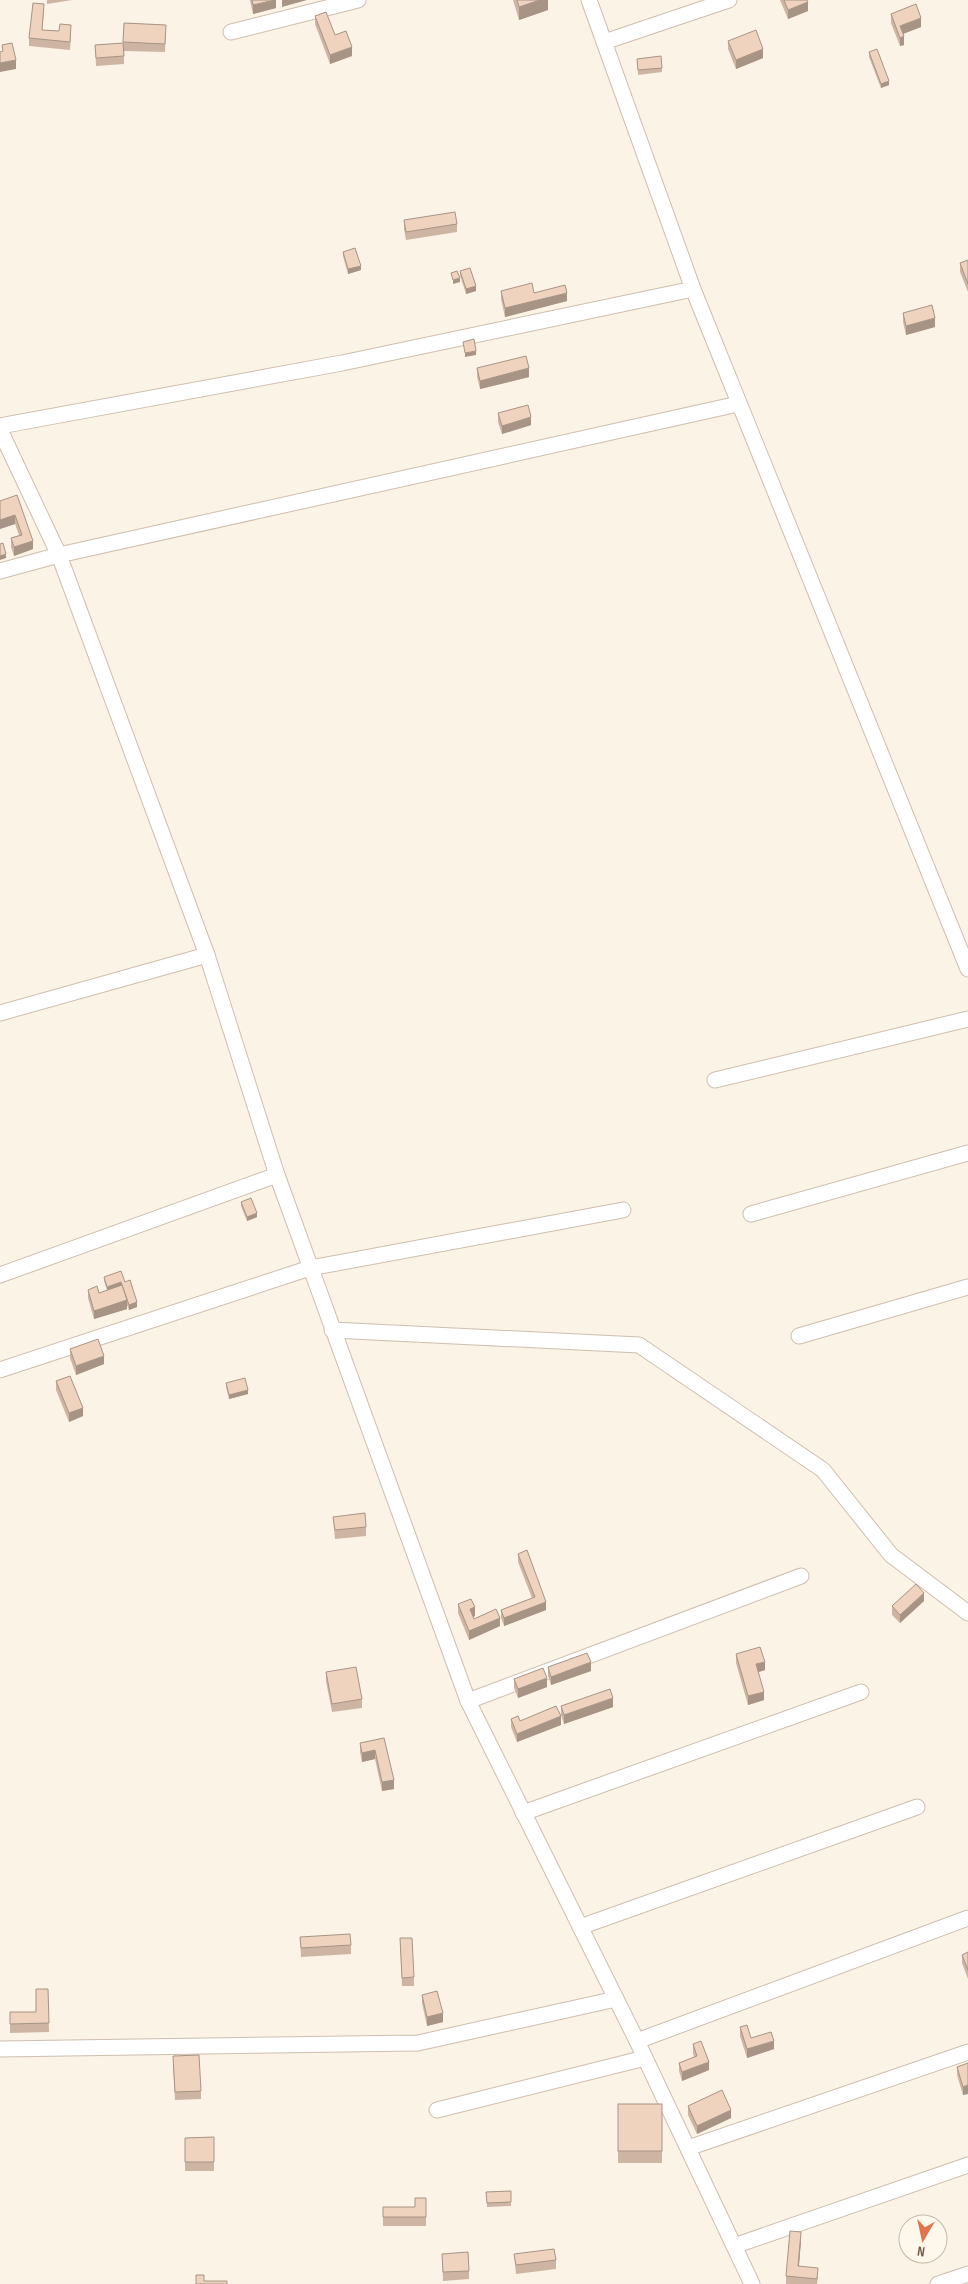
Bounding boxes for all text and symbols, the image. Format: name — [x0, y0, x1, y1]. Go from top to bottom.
north arrow — [898, 2214, 948, 2264]
text: N — [916, 2242, 926, 2260]

